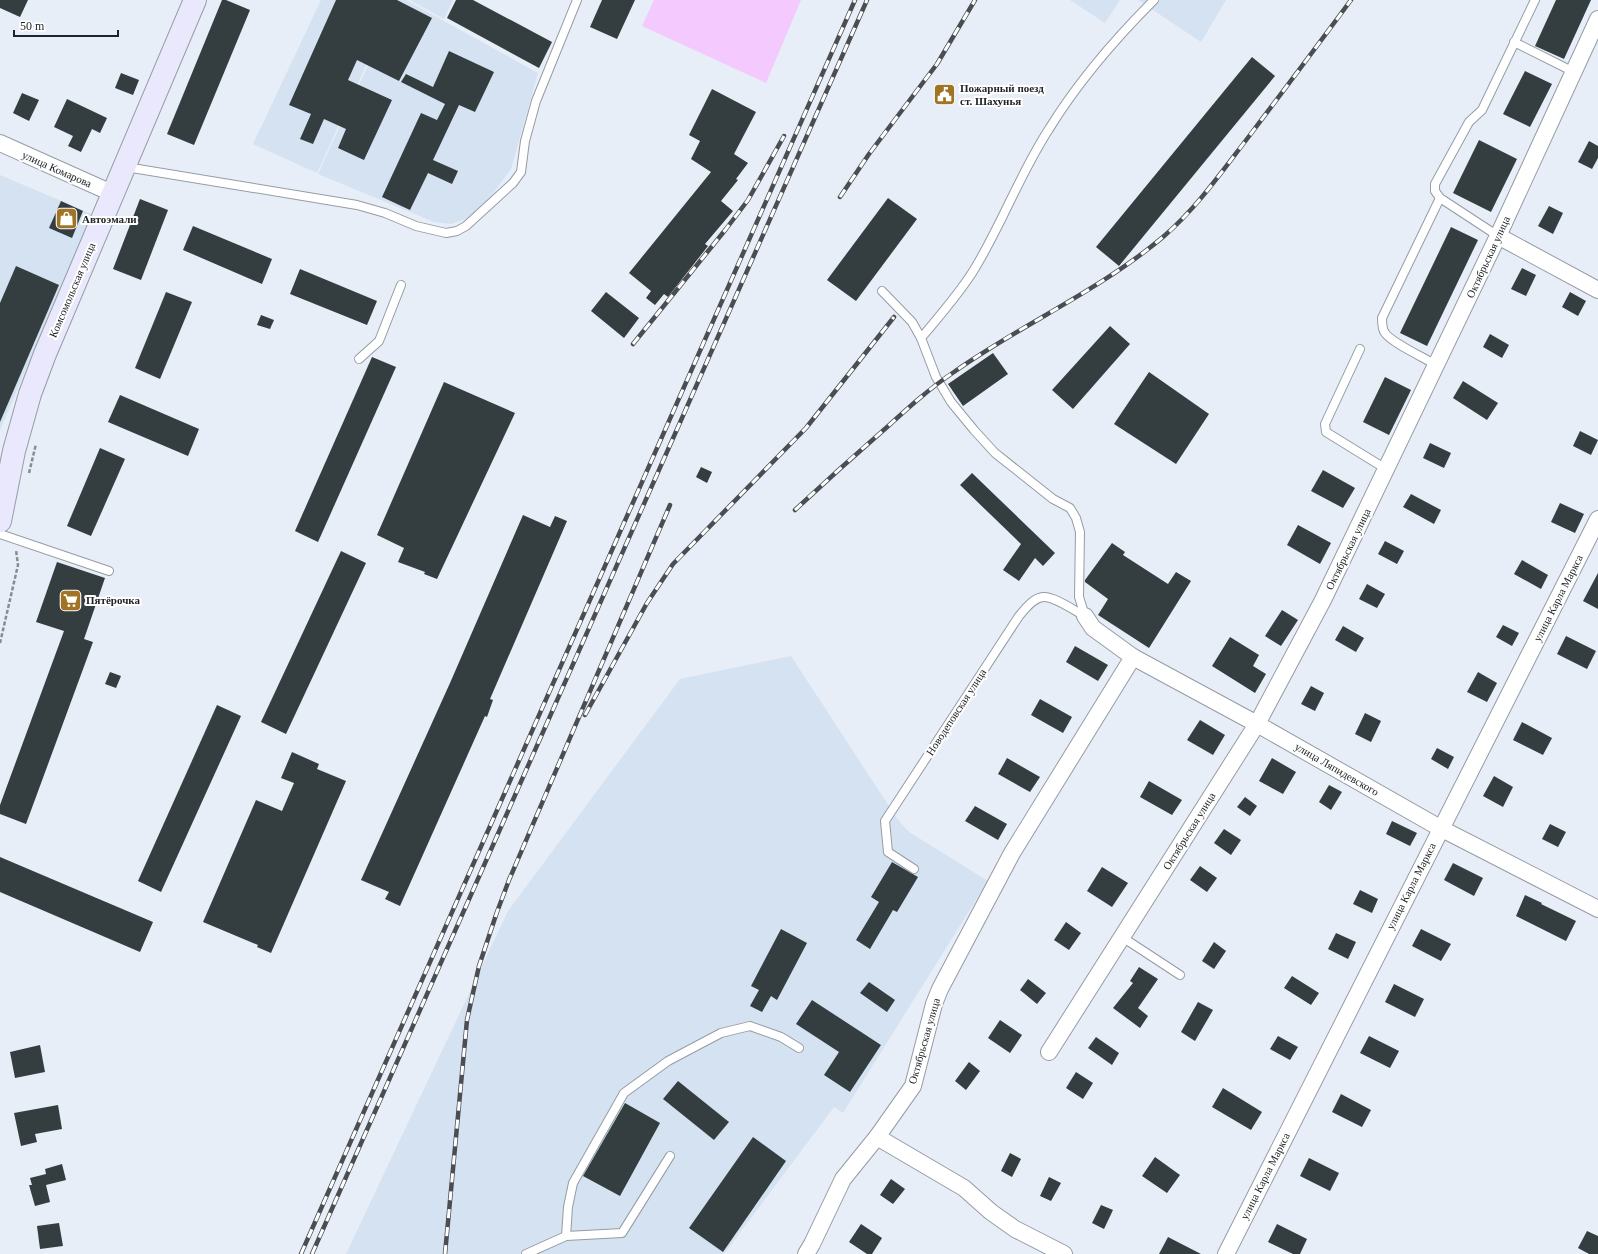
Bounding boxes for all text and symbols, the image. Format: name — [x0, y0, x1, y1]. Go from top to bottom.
scale bar — [14, 12, 118, 38]
text: 50 m — [20, 19, 45, 33]
public building icon: Пожарный поезд ст. Шахунья — [932, 81, 958, 107]
place label: Пожарный поезд ст. Шахунья — [960, 82, 1044, 107]
street label: улица Комарова — [20, 148, 94, 190]
shop icon: Автоэмали — [53, 206, 79, 232]
place label: Автоэмали — [82, 213, 137, 225]
street label: Октябрьская улица — [1464, 214, 1512, 300]
street label: Комсомольская улица — [47, 241, 97, 339]
street label: Октябрьская улица — [1323, 506, 1373, 592]
street label: улица Карла Маркса — [1531, 553, 1585, 643]
supermarket icon: Пятёрочка — [57, 587, 83, 613]
place label: Пятёрочка — [86, 594, 141, 606]
street label: Новодеповская улица — [924, 666, 989, 757]
street label: улица Ляпидевского — [1293, 740, 1381, 798]
street label: Октябрьская улица — [1160, 790, 1218, 872]
street label: улица Карла Маркса — [1384, 841, 1438, 931]
street label: Октябрьская улица — [906, 997, 942, 1085]
street label: улица Карла Маркса — [1238, 1131, 1292, 1221]

